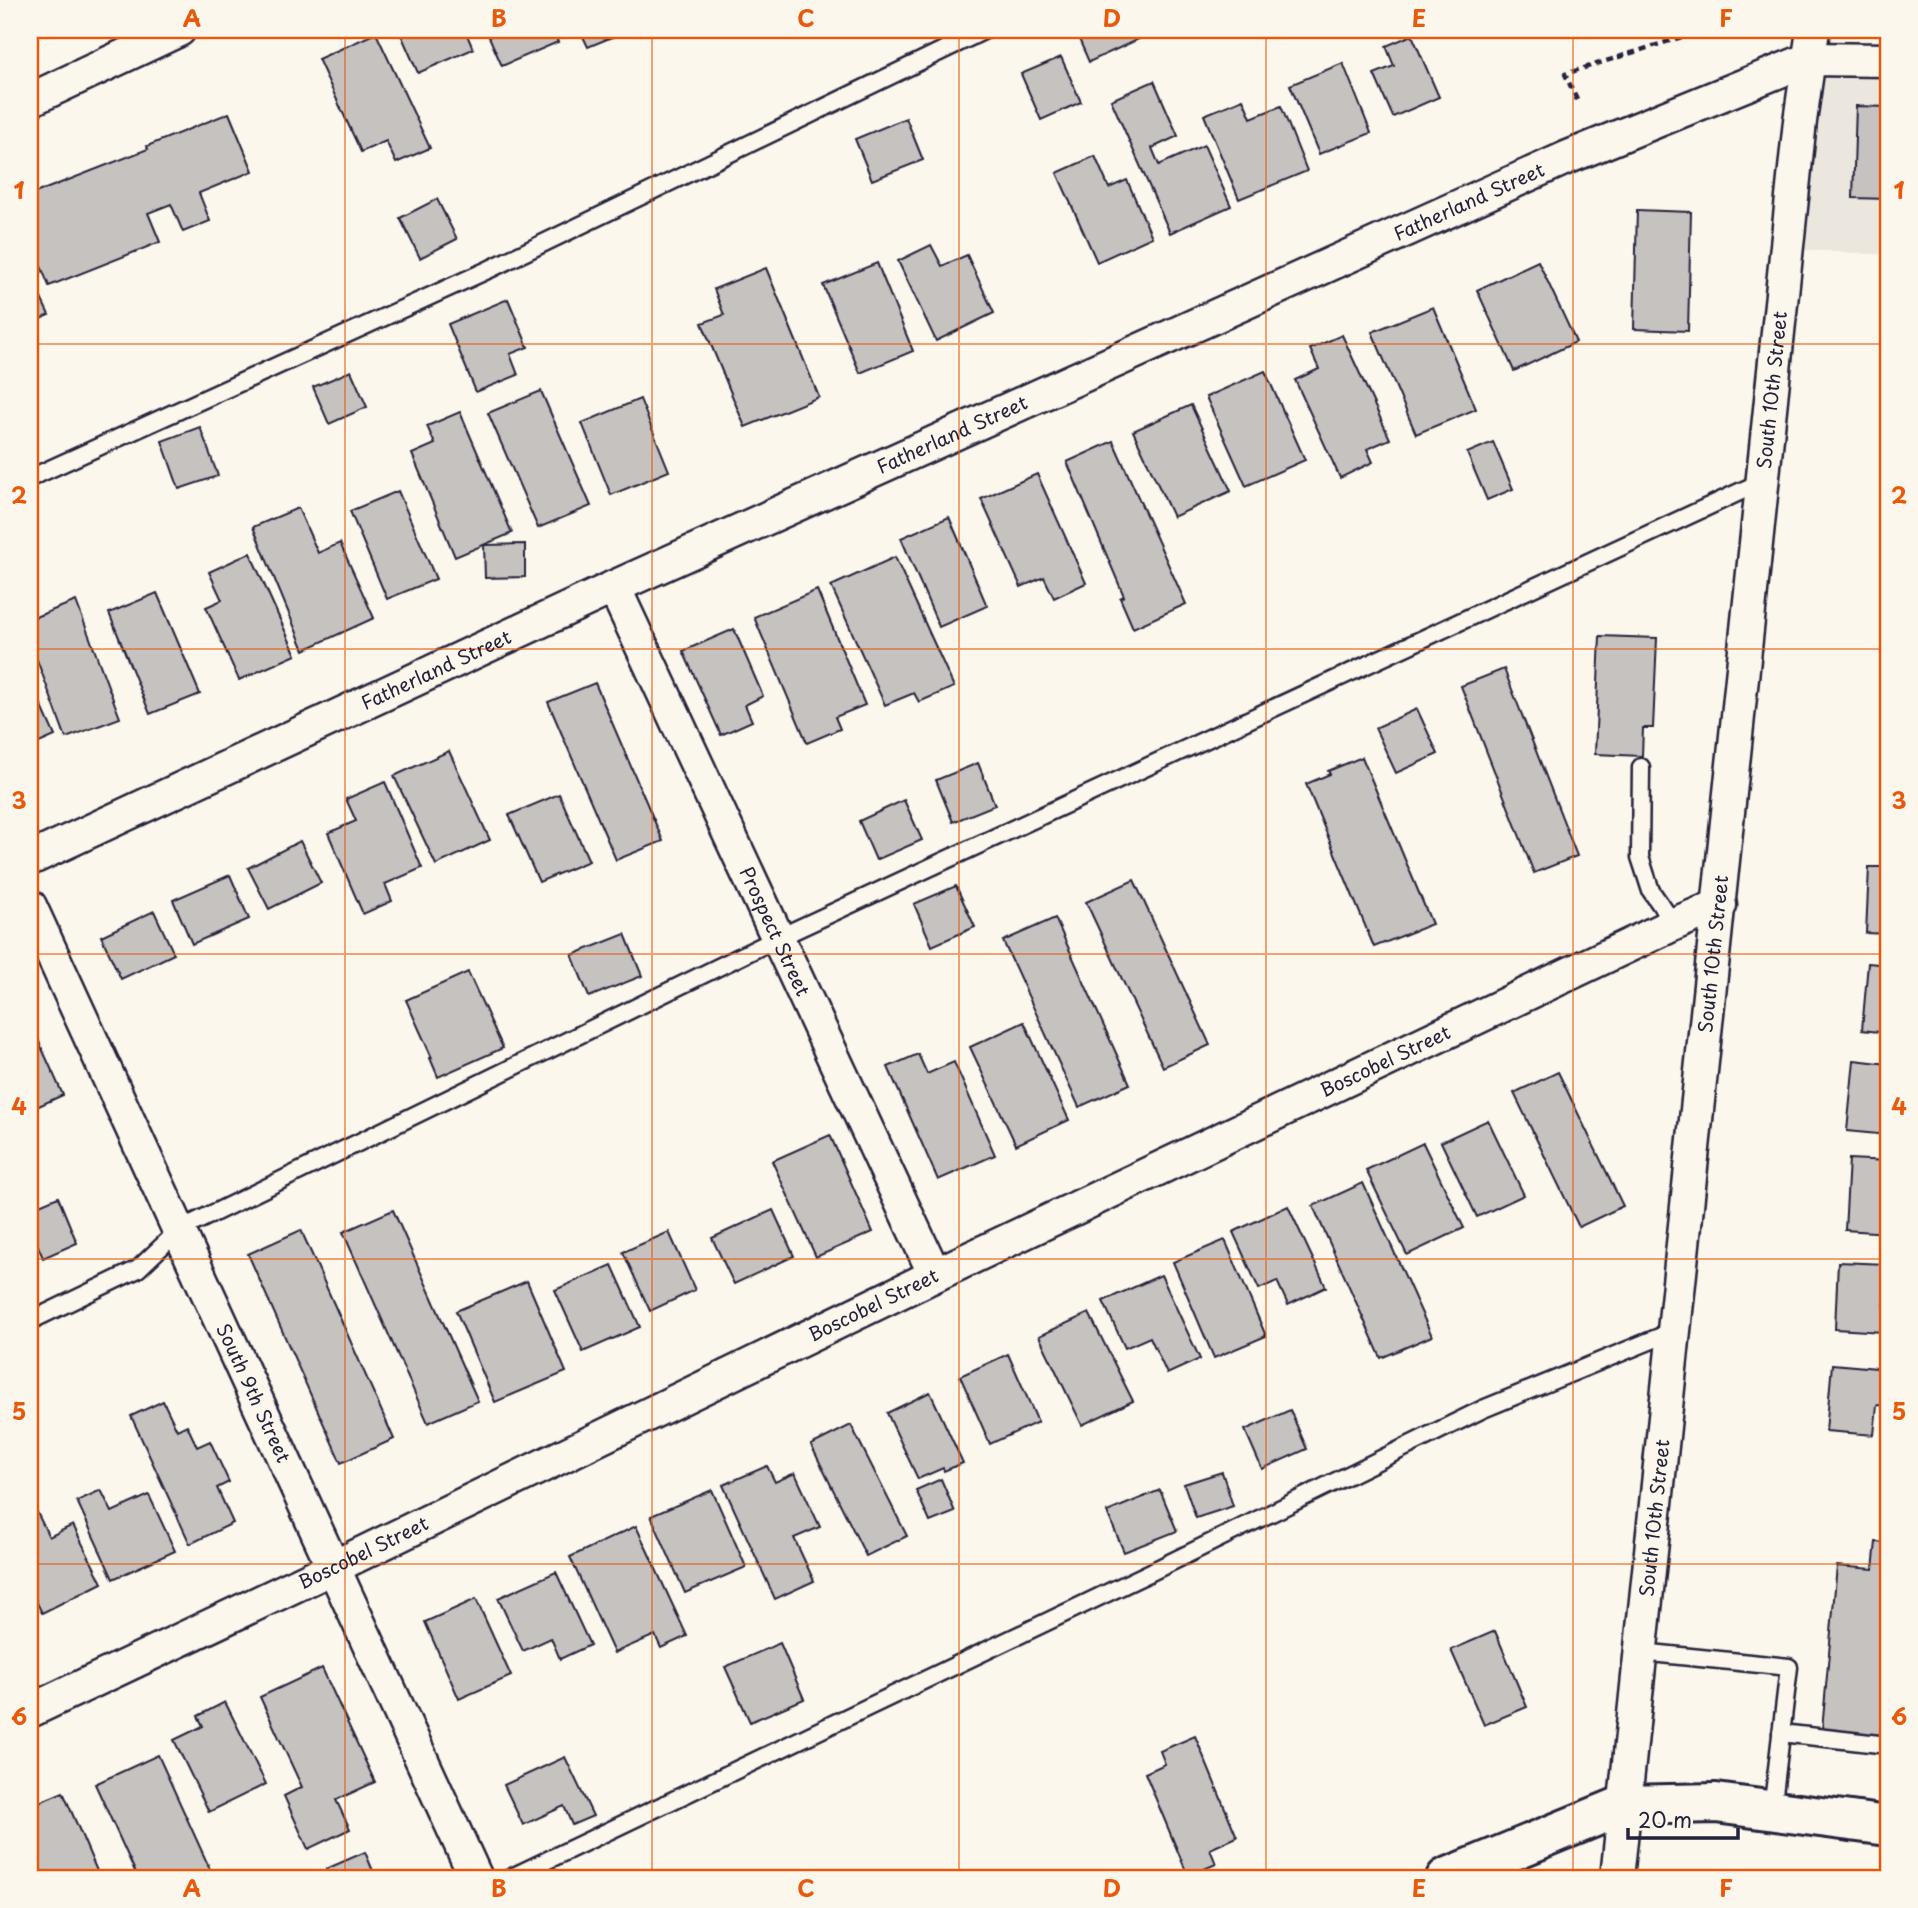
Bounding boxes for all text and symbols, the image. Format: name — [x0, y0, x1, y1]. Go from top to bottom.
text: A — [183, 0, 201, 35]
text: B — [491, 0, 507, 35]
text: C — [797, 0, 815, 35]
text: D — [1103, 0, 1121, 35]
text: E — [1412, 0, 1426, 35]
text: F — [1719, 0, 1733, 35]
street label: Fatherland Street — [1389, 155, 1549, 247]
text: 1 — [14, 172, 25, 207]
text: 1 — [1894, 172, 1905, 207]
street label: South 10th Street — [1749, 310, 1793, 470]
street label: Fatherland Street — [872, 387, 1032, 480]
text: 2 — [11, 477, 27, 512]
text: 2 — [1891, 477, 1907, 512]
street label: Fatherland Street — [356, 622, 516, 716]
text: 3 — [11, 782, 27, 817]
text: 3 — [1891, 782, 1907, 817]
street label: Prospect Street — [733, 861, 818, 1001]
street label: South 10th Street — [1690, 874, 1734, 1034]
street label: Boscobel Street — [1315, 1017, 1455, 1103]
text: 4 — [11, 1088, 27, 1123]
text: 4 — [1891, 1088, 1907, 1123]
street label: Boscobel Street — [803, 1260, 943, 1348]
street label: South 9th Street — [210, 1319, 299, 1467]
text: 5 — [12, 1393, 26, 1428]
text: 5 — [1892, 1393, 1906, 1428]
street label: South 10th Street — [1631, 1437, 1676, 1598]
street label: Boscobel Street — [293, 1508, 433, 1595]
text: 6 — [11, 1698, 27, 1733]
text: 6 — [1891, 1698, 1907, 1733]
scale bar — [1628, 1796, 1738, 1840]
text: 20 m — [1638, 1803, 1692, 1835]
text: A — [183, 1870, 201, 1905]
text: B — [491, 1870, 507, 1905]
text: C — [797, 1870, 815, 1905]
text: D — [1103, 1870, 1121, 1905]
text: E — [1412, 1870, 1426, 1905]
text: F — [1719, 1870, 1733, 1905]

